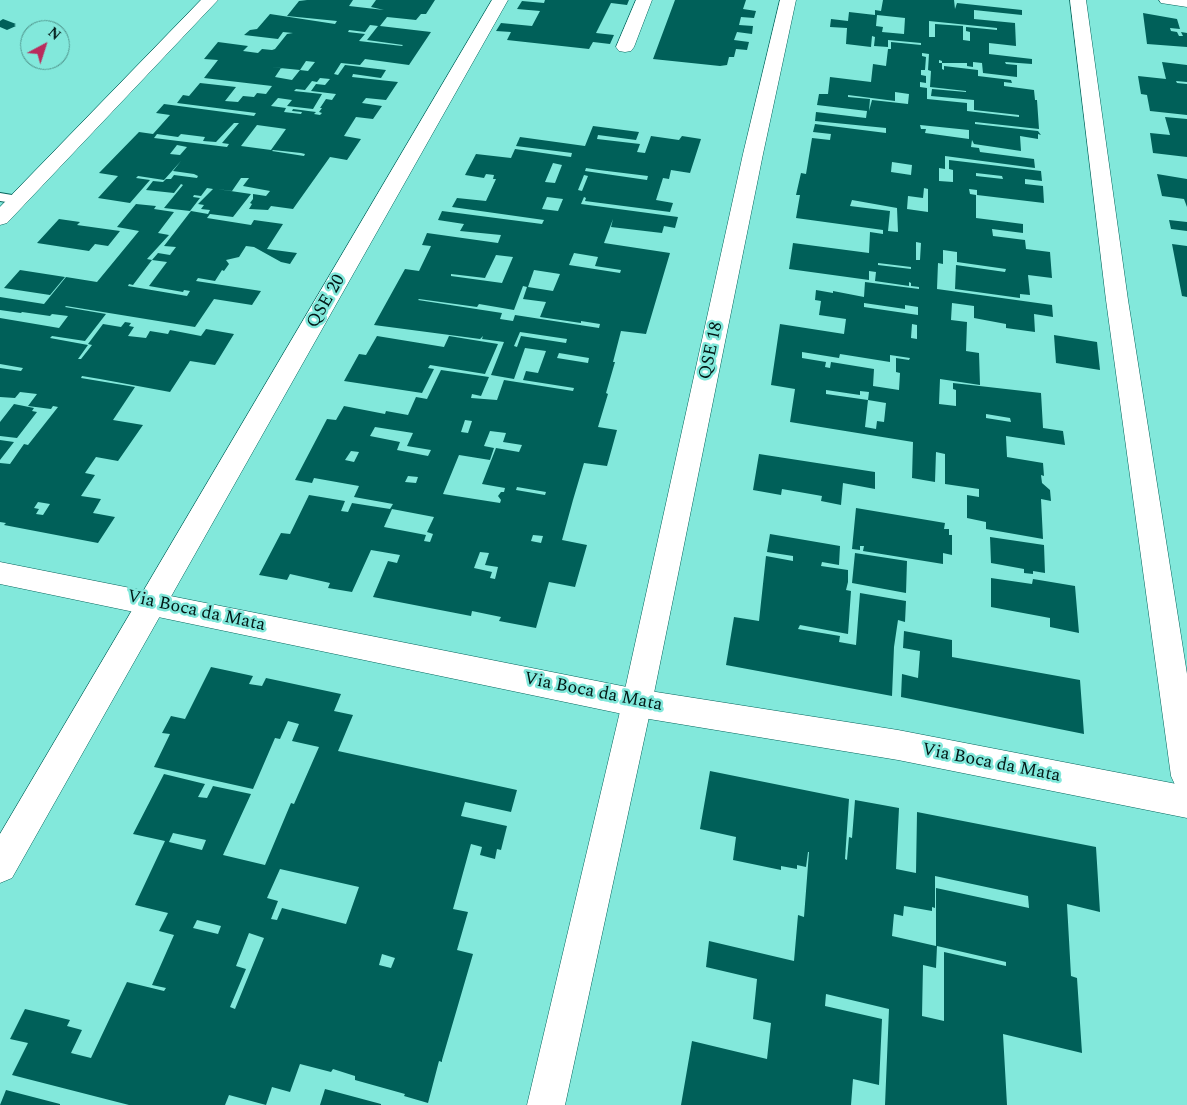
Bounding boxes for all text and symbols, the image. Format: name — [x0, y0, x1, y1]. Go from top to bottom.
north arrow — [20, 20, 70, 70]
text: N — [43, 22, 65, 46]
street label: QSE 20 — [303, 271, 351, 333]
street label: QSE 18 — [695, 320, 729, 382]
street label: Via Boca da Mata — [125, 587, 267, 637]
street label: Via Boca da Mata — [522, 669, 664, 717]
street label: Via Boca da Mata — [920, 740, 1062, 788]

